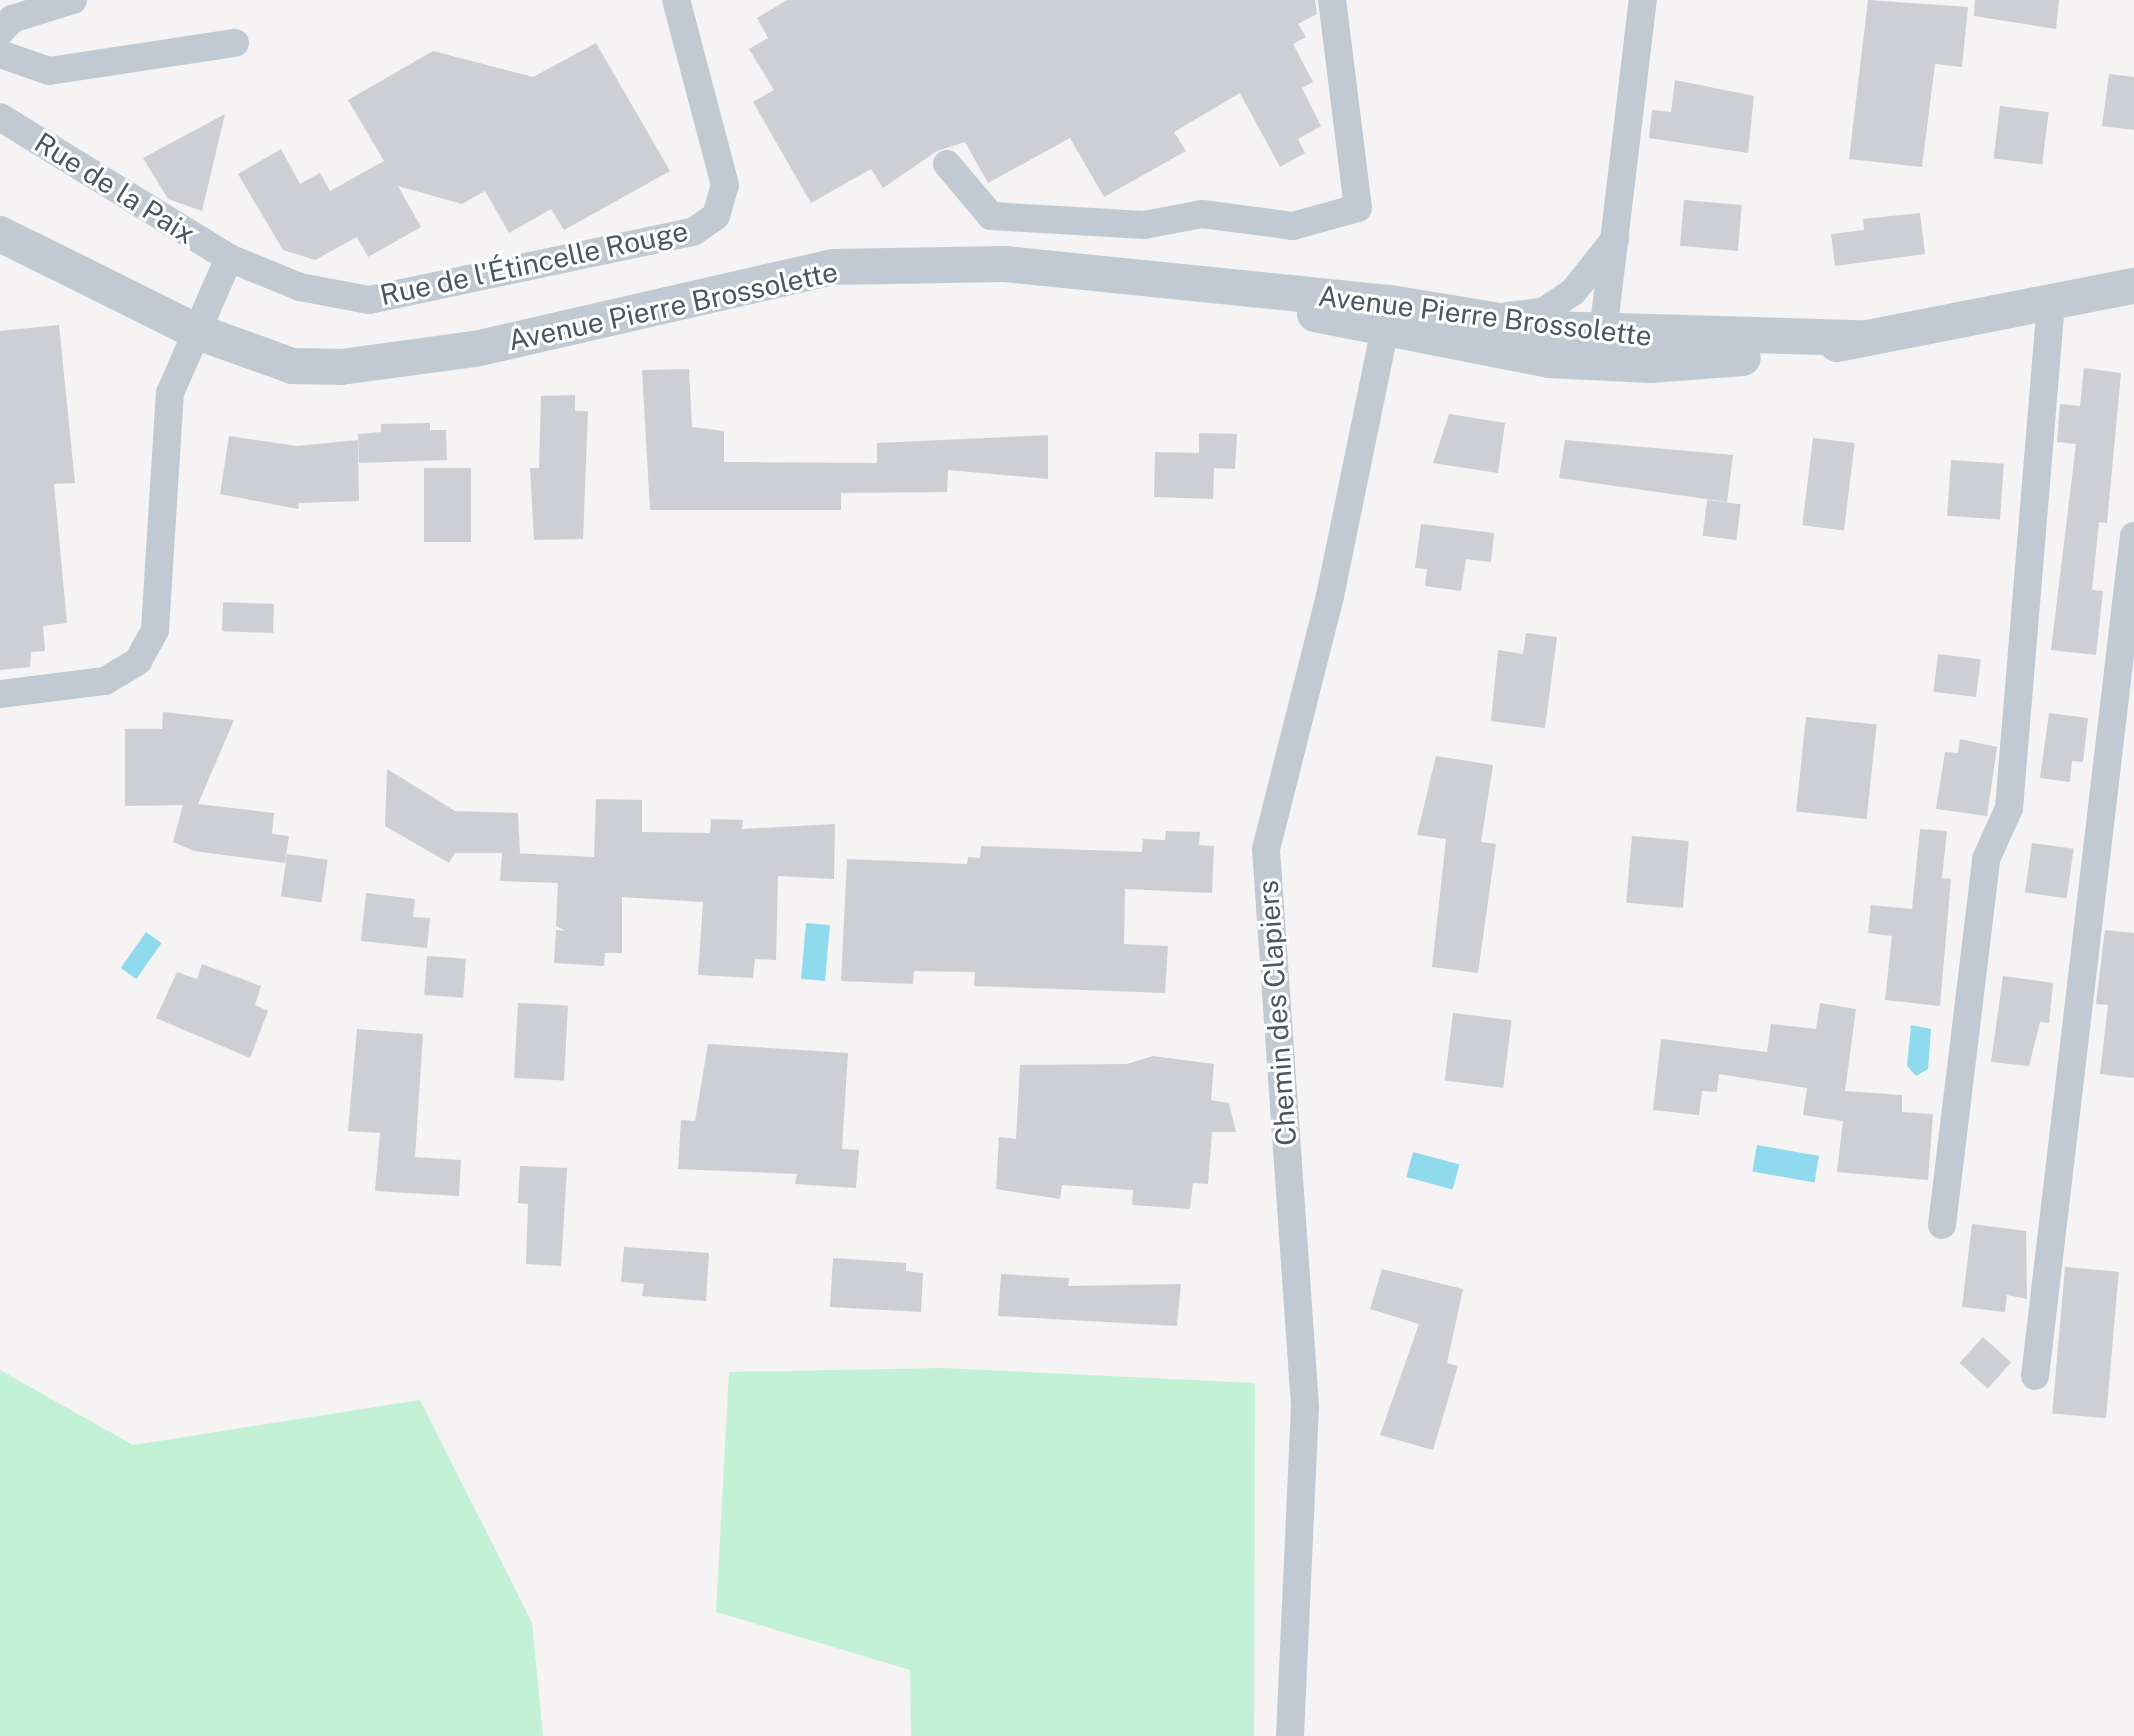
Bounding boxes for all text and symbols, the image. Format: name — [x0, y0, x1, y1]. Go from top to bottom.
street label: Rue de la Paix — [28, 125, 202, 251]
street label: Rue de l'Étincelle Rouge — [377, 214, 691, 312]
street label: Avenue Pierre Brossolette — [505, 255, 841, 357]
street label: Avenue Pierre Brossolette — [1316, 279, 1654, 353]
street label: Chemin des Clapiers — [1251, 879, 1303, 1147]

